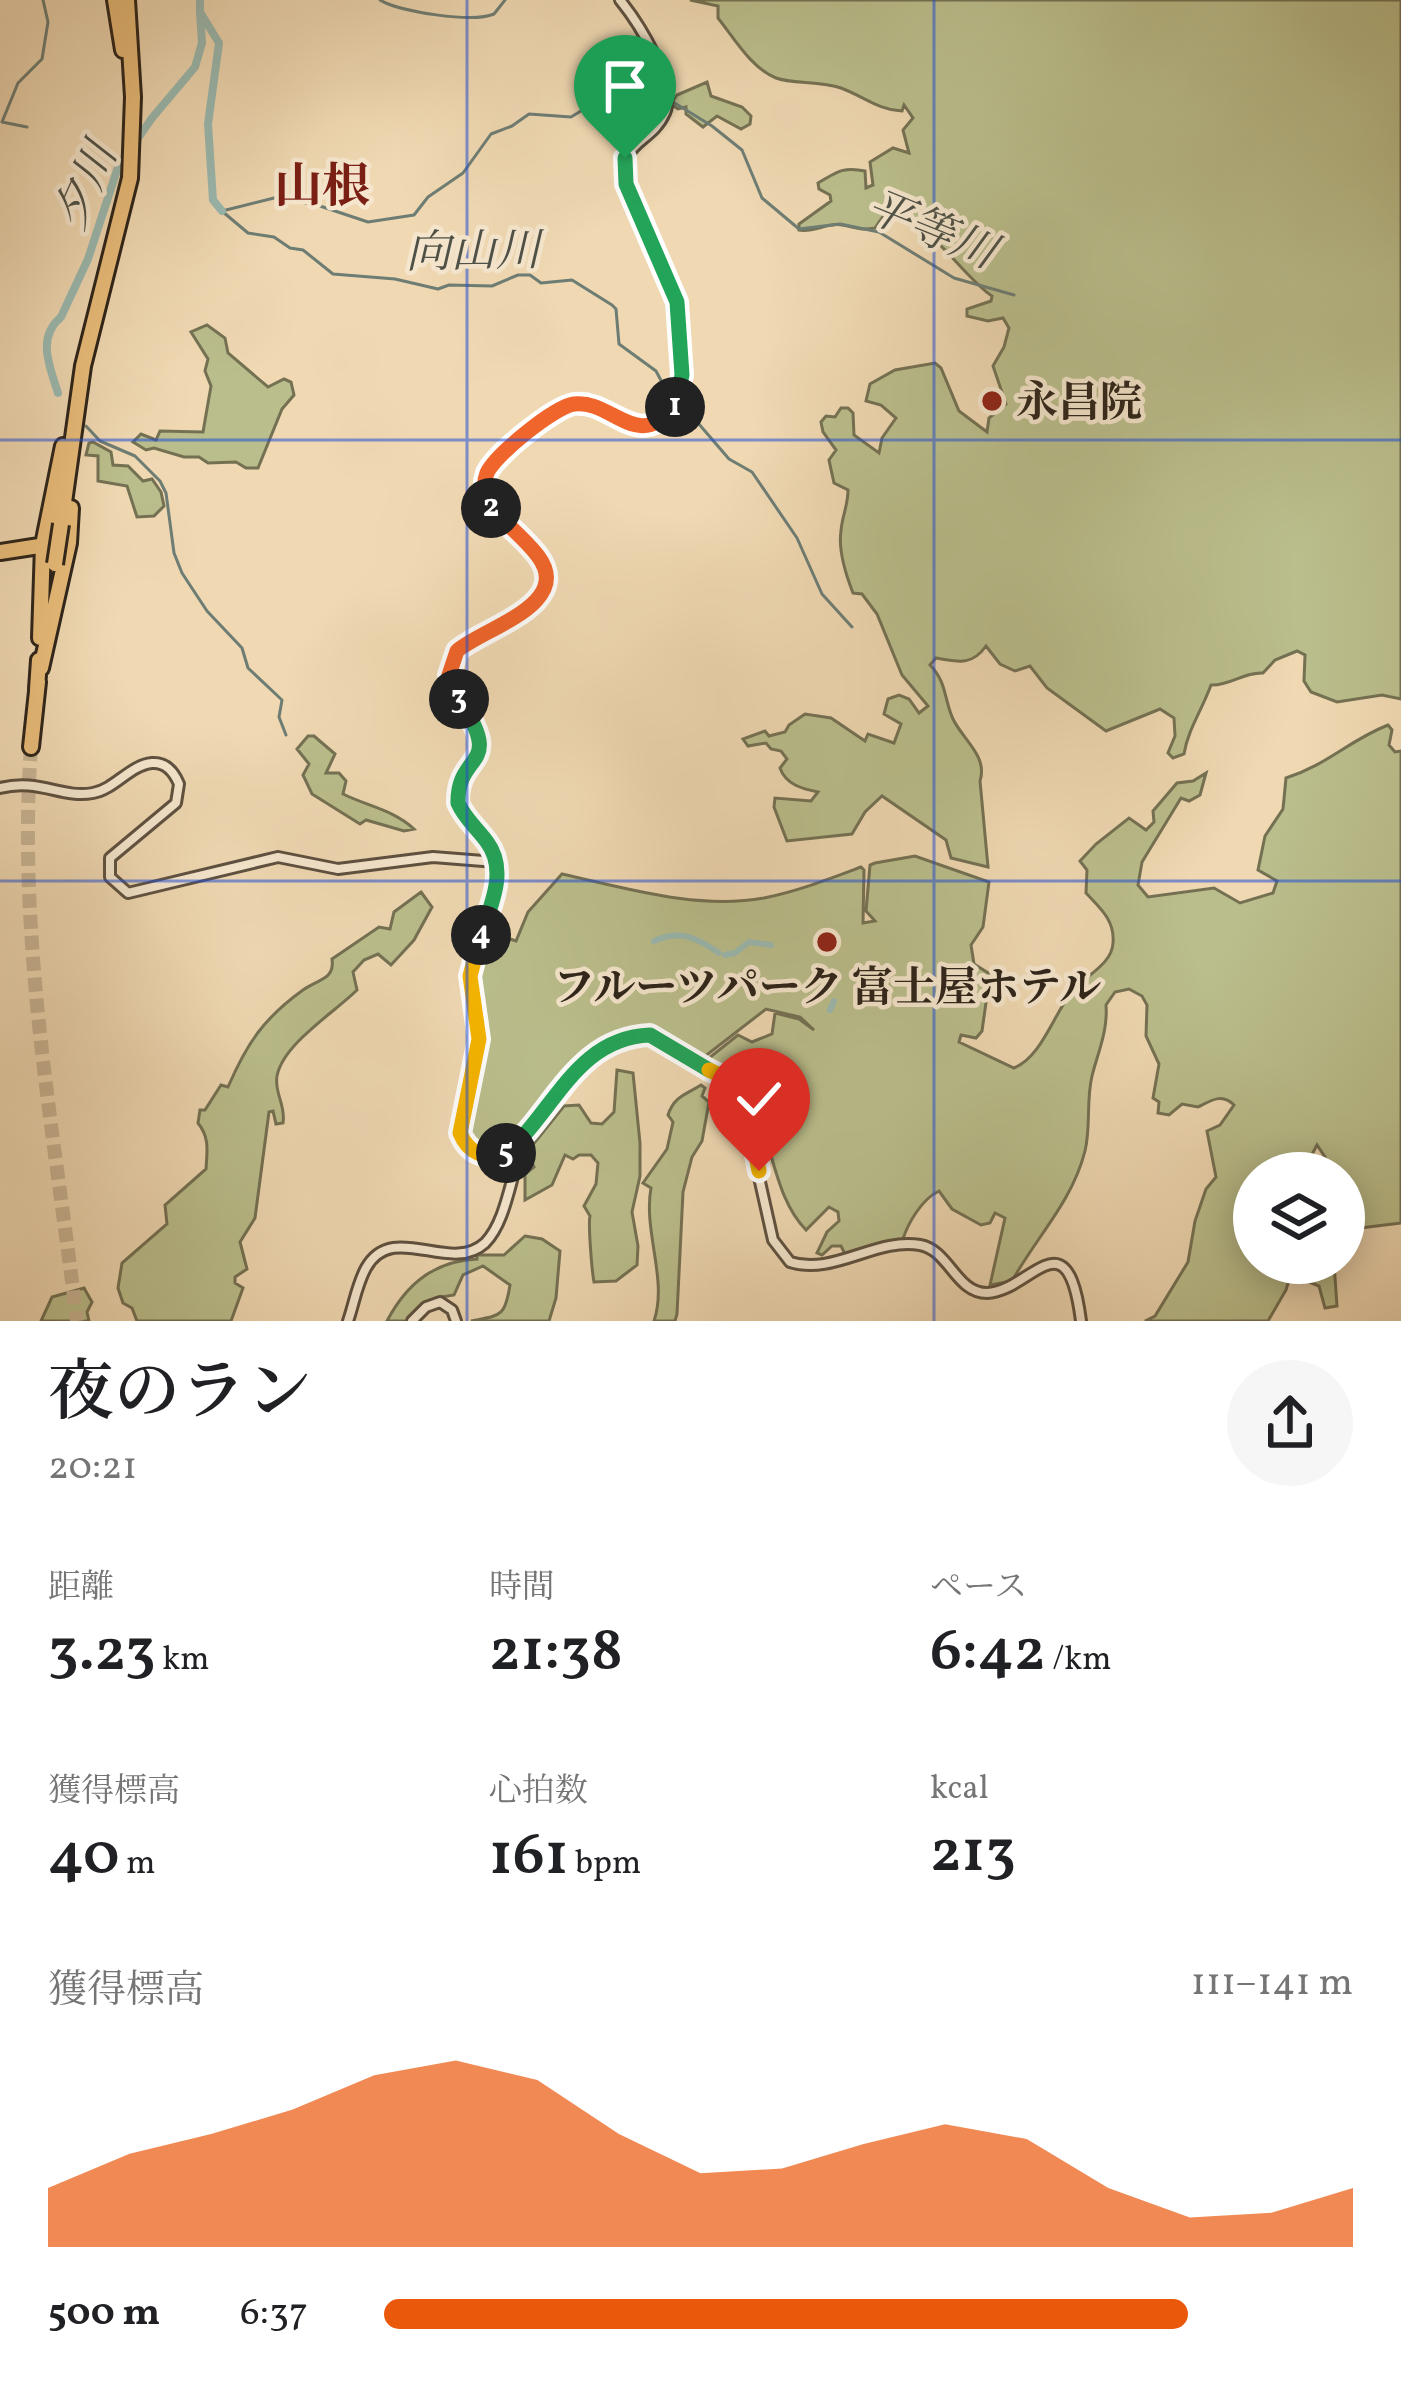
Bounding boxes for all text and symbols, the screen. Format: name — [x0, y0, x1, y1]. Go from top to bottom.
pin — [574, 35, 676, 158]
icon: arrive — [592, 53, 658, 119]
water label: 夕川 — [41, 129, 137, 242]
district label: 山根 — [274, 156, 370, 223]
water label: 平等川 — [856, 178, 1009, 289]
water label: 向山川 — [405, 222, 546, 287]
place label: 永昌院 — [1016, 376, 1142, 435]
pin: 1 — [645, 377, 705, 437]
text: 1 — [668, 384, 682, 430]
marker: 永昌院 — [979, 388, 1005, 414]
pin: 2 — [461, 478, 521, 538]
text: 2 — [482, 485, 500, 531]
pin: 3 — [429, 669, 489, 729]
text: 3 — [451, 676, 467, 722]
pin: 4 — [451, 905, 511, 965]
text: 4 — [471, 912, 491, 958]
marker: フルーツパーク 富士屋ホテル — [814, 929, 840, 955]
place label: フルーツパーク 富士屋ホテル — [553, 961, 1101, 1020]
pin — [708, 1048, 810, 1171]
icon: check — [726, 1066, 792, 1132]
pin: 5 — [476, 1123, 536, 1183]
text: 5 — [498, 1130, 514, 1176]
map controls — [1233, 1152, 1365, 1284]
button: layers — [1233, 1152, 1365, 1284]
text: 夜のラン — [48, 1350, 312, 1442]
button: share — [1227, 1360, 1353, 1486]
text: 20:21 — [48, 1441, 137, 1495]
text: 距離 — [48, 1566, 114, 1612]
text: 時間 — [489, 1566, 555, 1612]
text: ペース — [930, 1566, 1027, 1612]
text: 3.23 — [48, 1612, 156, 1695]
text: 21:38 — [489, 1612, 623, 1695]
text: 6:42 — [930, 1612, 1046, 1695]
text: km — [156, 1638, 209, 1684]
text: /km — [1046, 1638, 1111, 1684]
text: kcal — [930, 1767, 989, 1813]
text: 獲得標高 — [48, 1770, 180, 1816]
text: 心拍数 — [489, 1770, 588, 1816]
text: 213 — [930, 1813, 1016, 1896]
text: 40 — [48, 1816, 120, 1899]
text: 161 — [489, 1816, 568, 1899]
text: m — [120, 1842, 155, 1888]
text: bpm — [568, 1842, 641, 1888]
text: 111–141 m — [1191, 1957, 1353, 2011]
text: 獲得標高 — [48, 1965, 204, 2019]
text: 500 m — [48, 2287, 160, 2341]
text: 6:37 — [240, 2287, 308, 2341]

